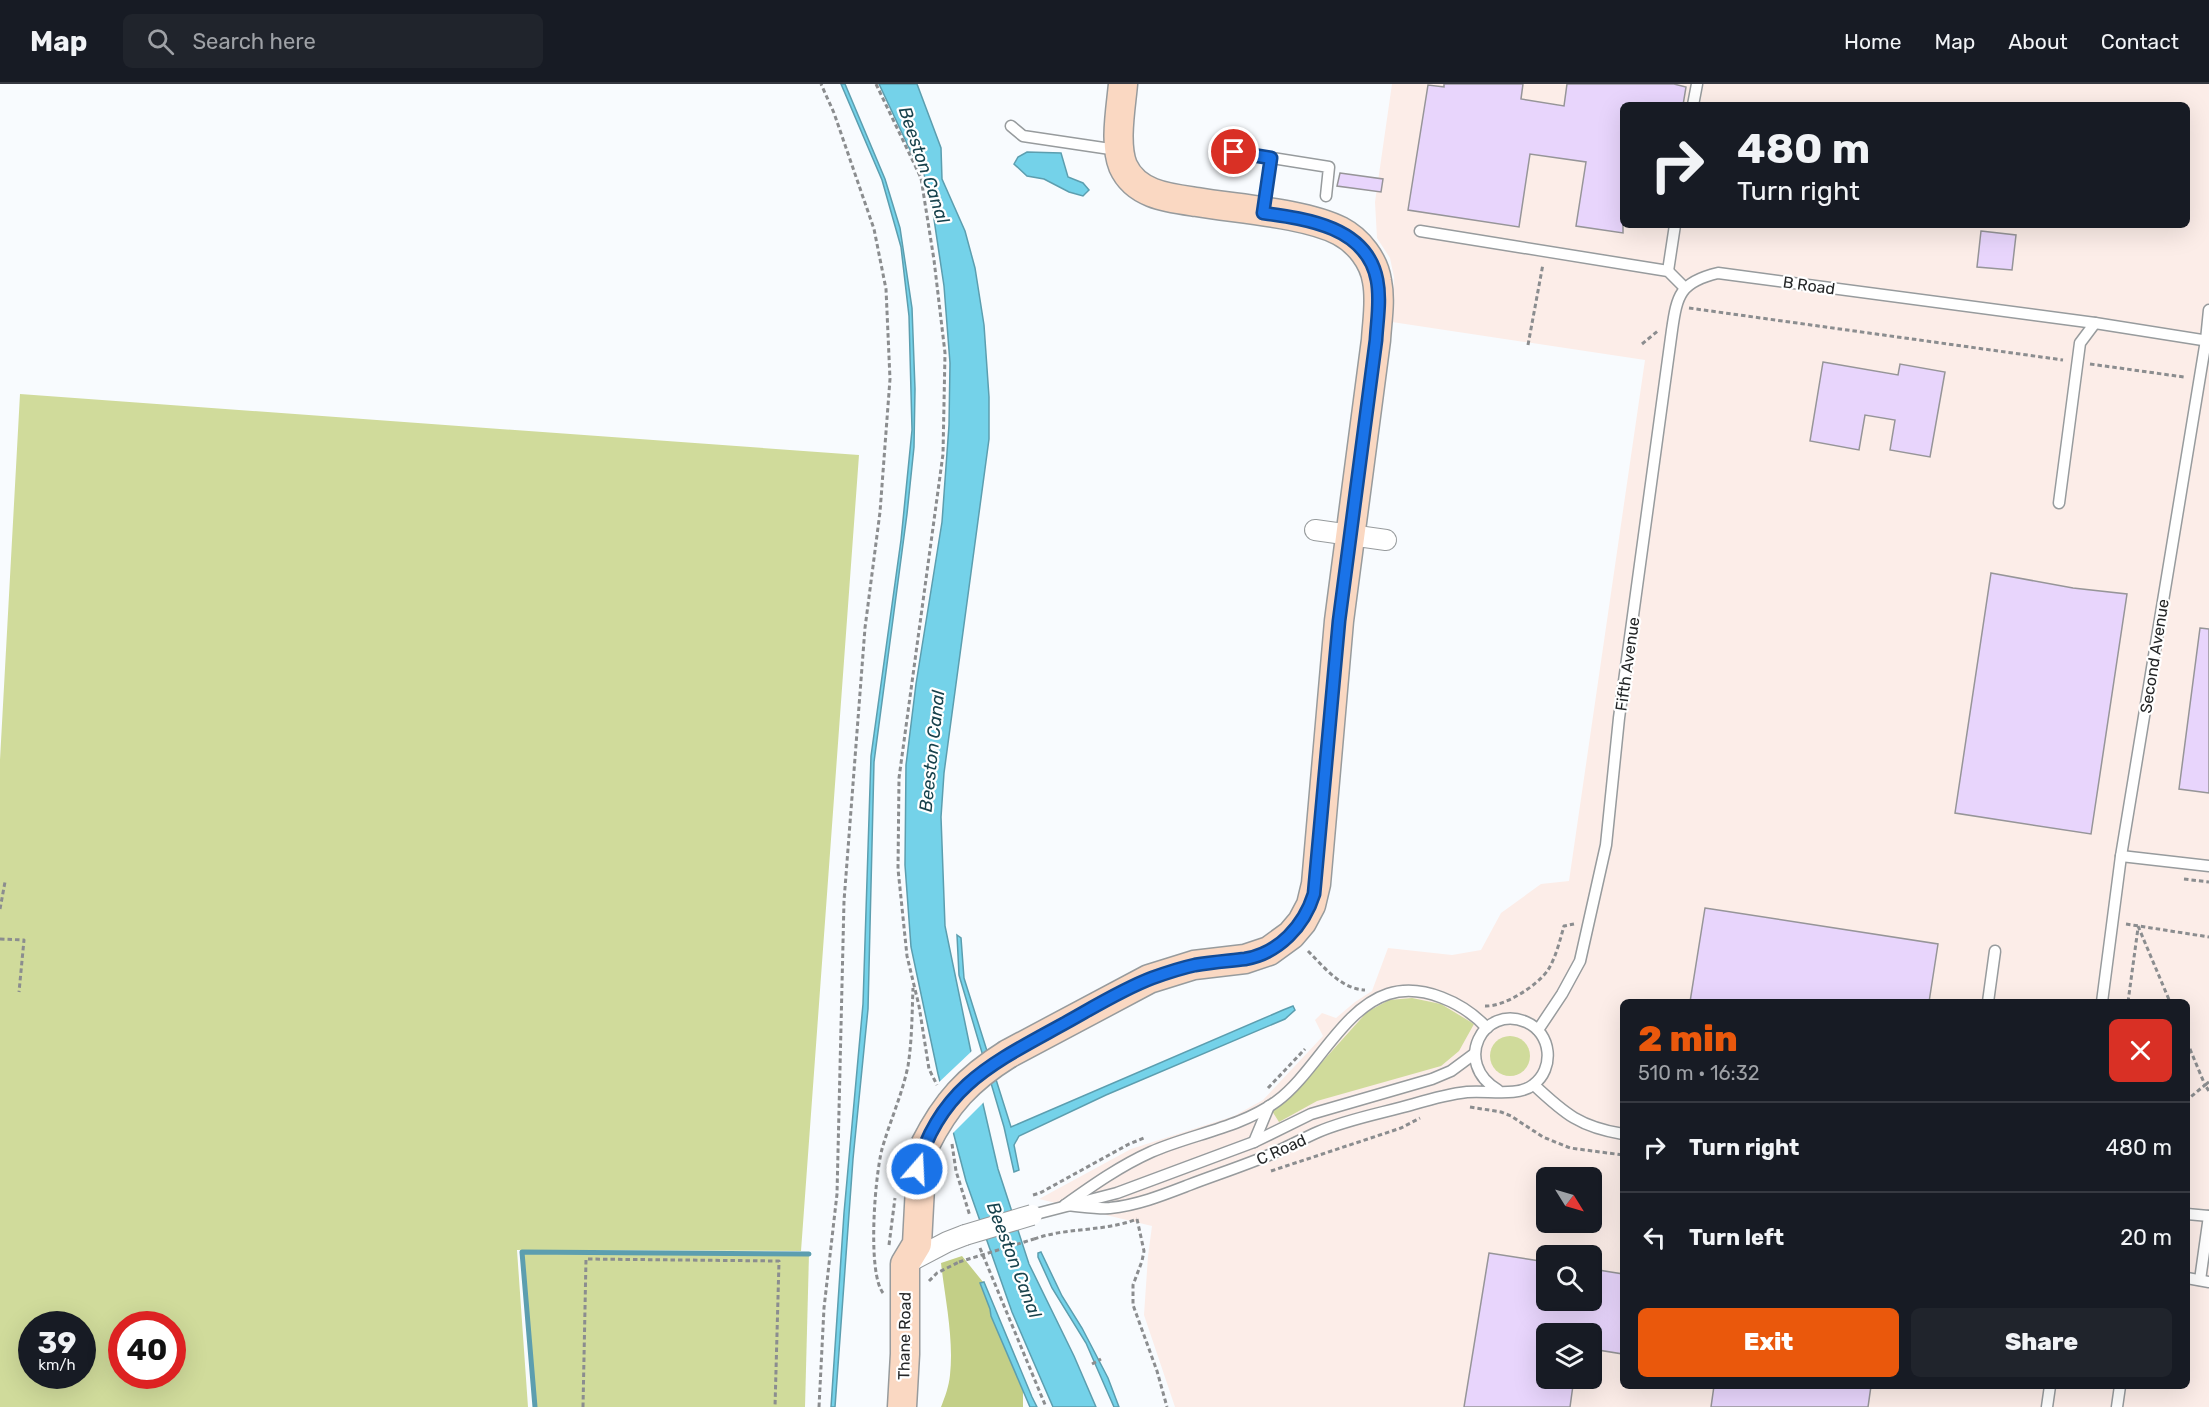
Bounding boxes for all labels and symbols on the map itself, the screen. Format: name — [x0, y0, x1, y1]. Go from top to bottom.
water label: Beeston Canal — [894, 104, 955, 227]
pin — [1208, 126, 1259, 177]
street label: B Road — [1782, 272, 1836, 299]
street label: Second Avenue — [2136, 597, 2173, 715]
street label: Fifth Avenue — [1611, 616, 1644, 712]
water label: Beeston Canal — [915, 688, 949, 813]
street label: C Road — [1253, 1130, 1309, 1169]
position arrow — [885, 1137, 949, 1201]
north arrow — [1536, 1167, 1602, 1233]
water label: Beeston Canal — [982, 1199, 1046, 1322]
street label: Thane Road — [894, 1292, 915, 1380]
speed limit sign: 40 — [108, 1311, 186, 1389]

